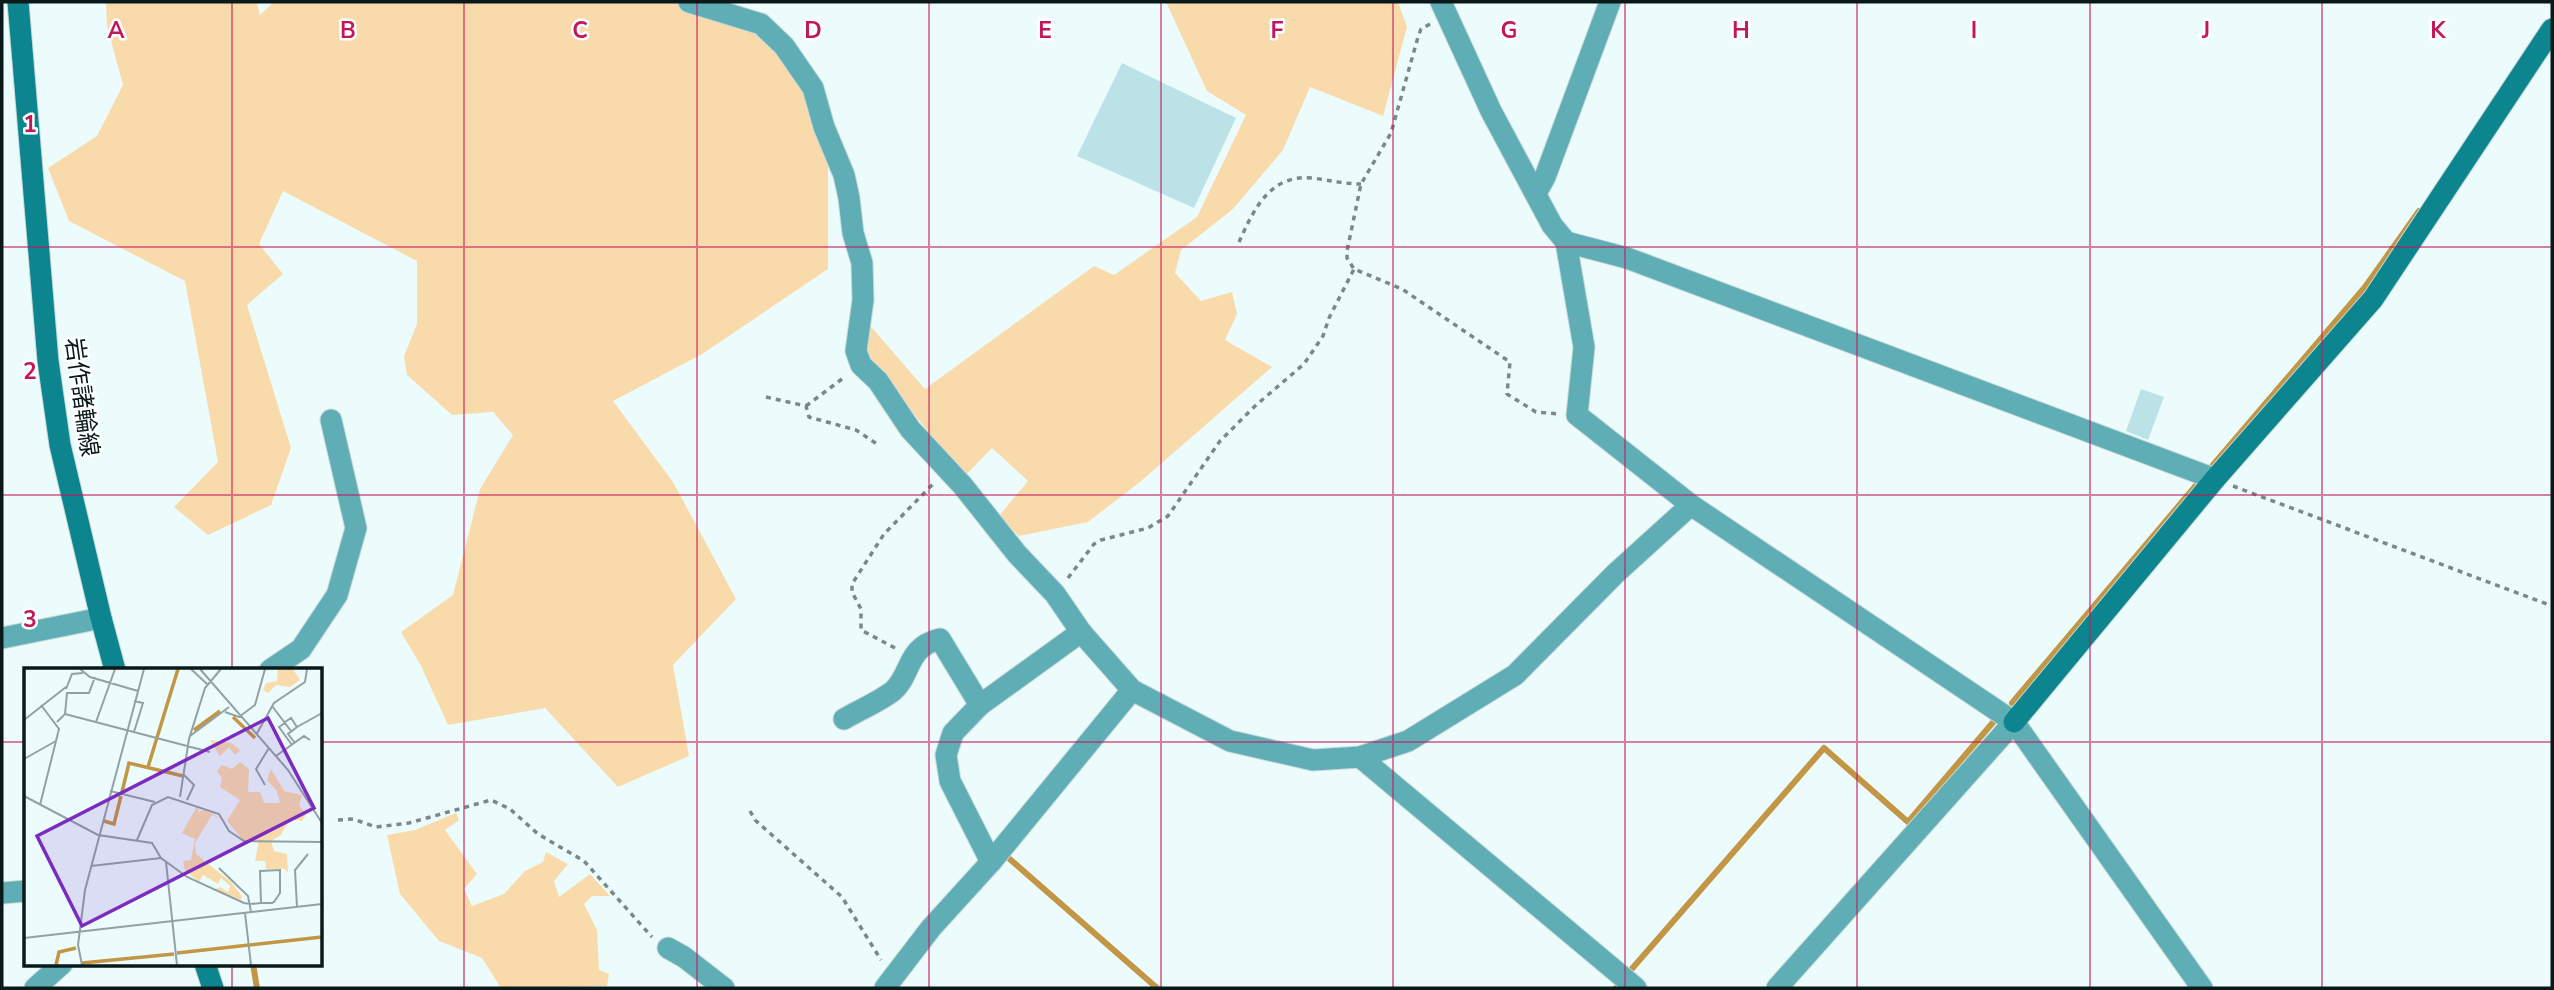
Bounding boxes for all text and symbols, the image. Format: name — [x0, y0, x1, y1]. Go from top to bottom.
text: A — [107, 15, 125, 46]
text: B — [340, 15, 356, 46]
text: C — [572, 15, 588, 46]
text: D — [804, 15, 822, 46]
text: E — [1038, 15, 1052, 46]
text: F — [1271, 15, 1284, 46]
text: G — [1501, 15, 1517, 46]
text: H — [1732, 15, 1750, 46]
text: I — [1971, 15, 1977, 46]
text: J — [2201, 15, 2210, 46]
text: K — [2430, 15, 2446, 46]
text: 1 — [23, 109, 37, 140]
street label: 岩作諸輪線 — [58, 335, 106, 459]
text: 2 — [23, 356, 37, 387]
text: 3 — [23, 604, 37, 635]
inset map — [24, 668, 322, 965]

